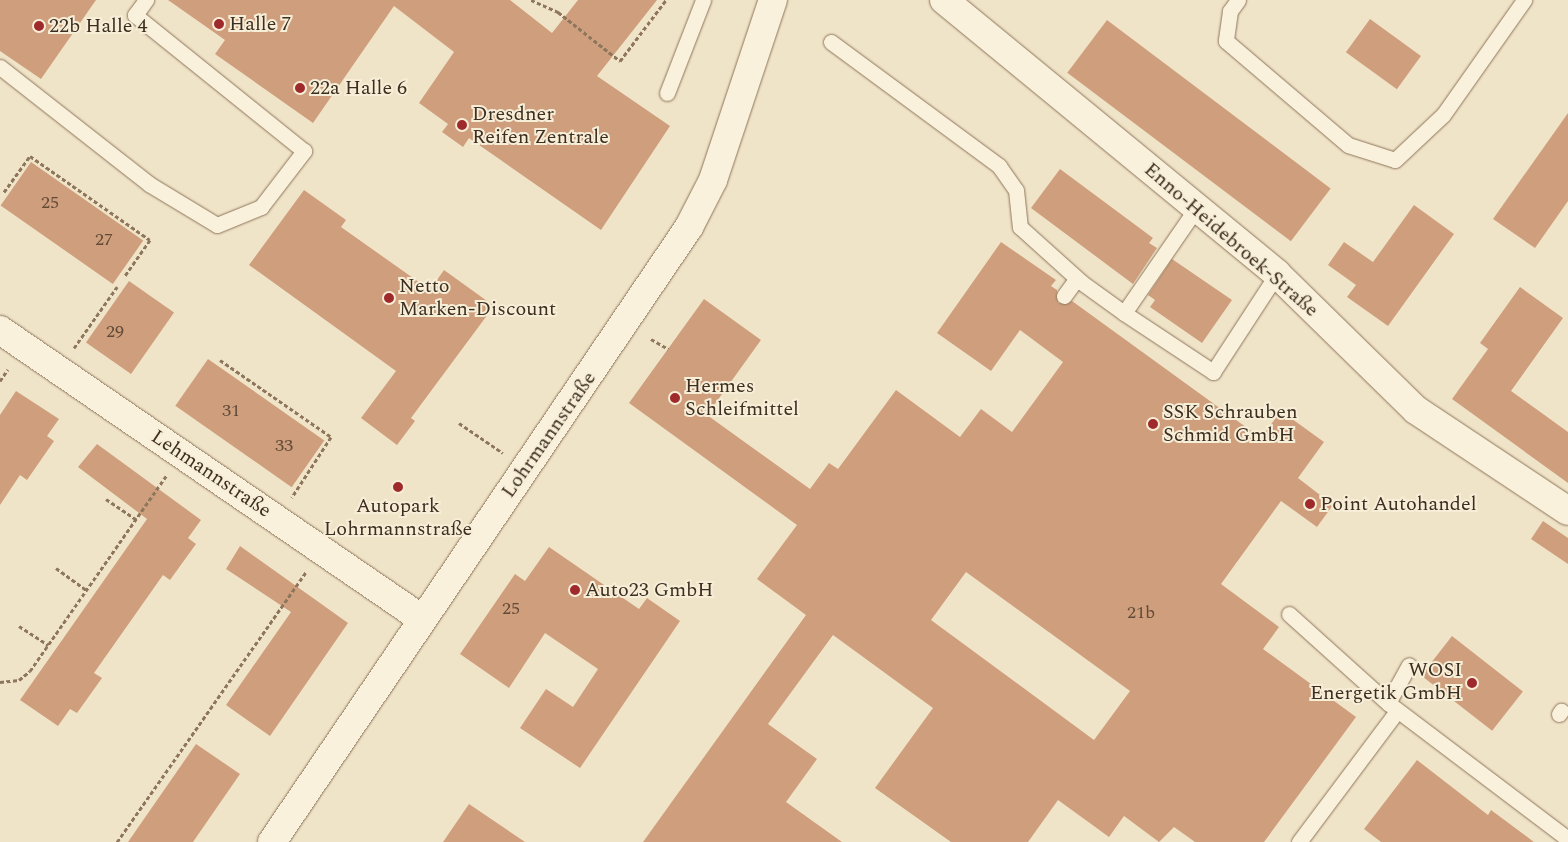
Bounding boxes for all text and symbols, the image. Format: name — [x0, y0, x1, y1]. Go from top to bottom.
place label: Halle 7 — [229, 12, 291, 36]
place label: 22b Halle 4 — [49, 14, 148, 38]
marker: Halle 7 — [213, 18, 225, 30]
marker: 22b Halle 4 — [33, 20, 45, 32]
place label: 22a Halle 6 — [310, 76, 407, 100]
marker: 22a Halle 6 — [294, 82, 306, 94]
place label: Dresdner Reifen Zentrale — [472, 102, 609, 149]
marker: Dresdner Reifen Zentrale — [456, 119, 468, 131]
street label: Enno-Heidebroek-Straße — [1139, 158, 1323, 322]
house number: 25 — [41, 192, 59, 214]
house number: 27 — [95, 229, 113, 251]
place label: Netto Marken-Discount — [399, 274, 556, 321]
marker: Netto Marken-Discount — [383, 292, 395, 304]
house number: 29 — [106, 321, 124, 343]
street label: Lohrmannstraße — [497, 367, 601, 503]
place label: Hermes Schleifmittel — [685, 374, 799, 421]
marker: Hermes Schleifmittel — [669, 392, 681, 404]
house number: 31 — [222, 400, 240, 422]
place label: SSK Schrauben Schmid GmbH — [1163, 400, 1298, 447]
marker: SSK Schrauben Schmid GmbH — [1147, 418, 1159, 430]
street label: Lehmannstraße — [146, 425, 276, 523]
house number: 33 — [275, 435, 293, 457]
marker: Autopark Lohrmannstraße — [392, 481, 404, 493]
place label: Point Autohandel — [1320, 492, 1477, 516]
place label: Autopark Lohrmannstraße — [324, 495, 472, 542]
marker: Point Autohandel — [1304, 498, 1316, 510]
place label: Auto23 GmbH — [585, 578, 713, 602]
marker: Auto23 GmbH — [569, 584, 581, 596]
house number: 25 — [502, 598, 520, 620]
house number: 21b — [1127, 602, 1155, 624]
place label: WOSI Energetik GmbH — [1310, 659, 1462, 706]
marker: WOSI Energetik GmbH — [1466, 677, 1478, 689]

